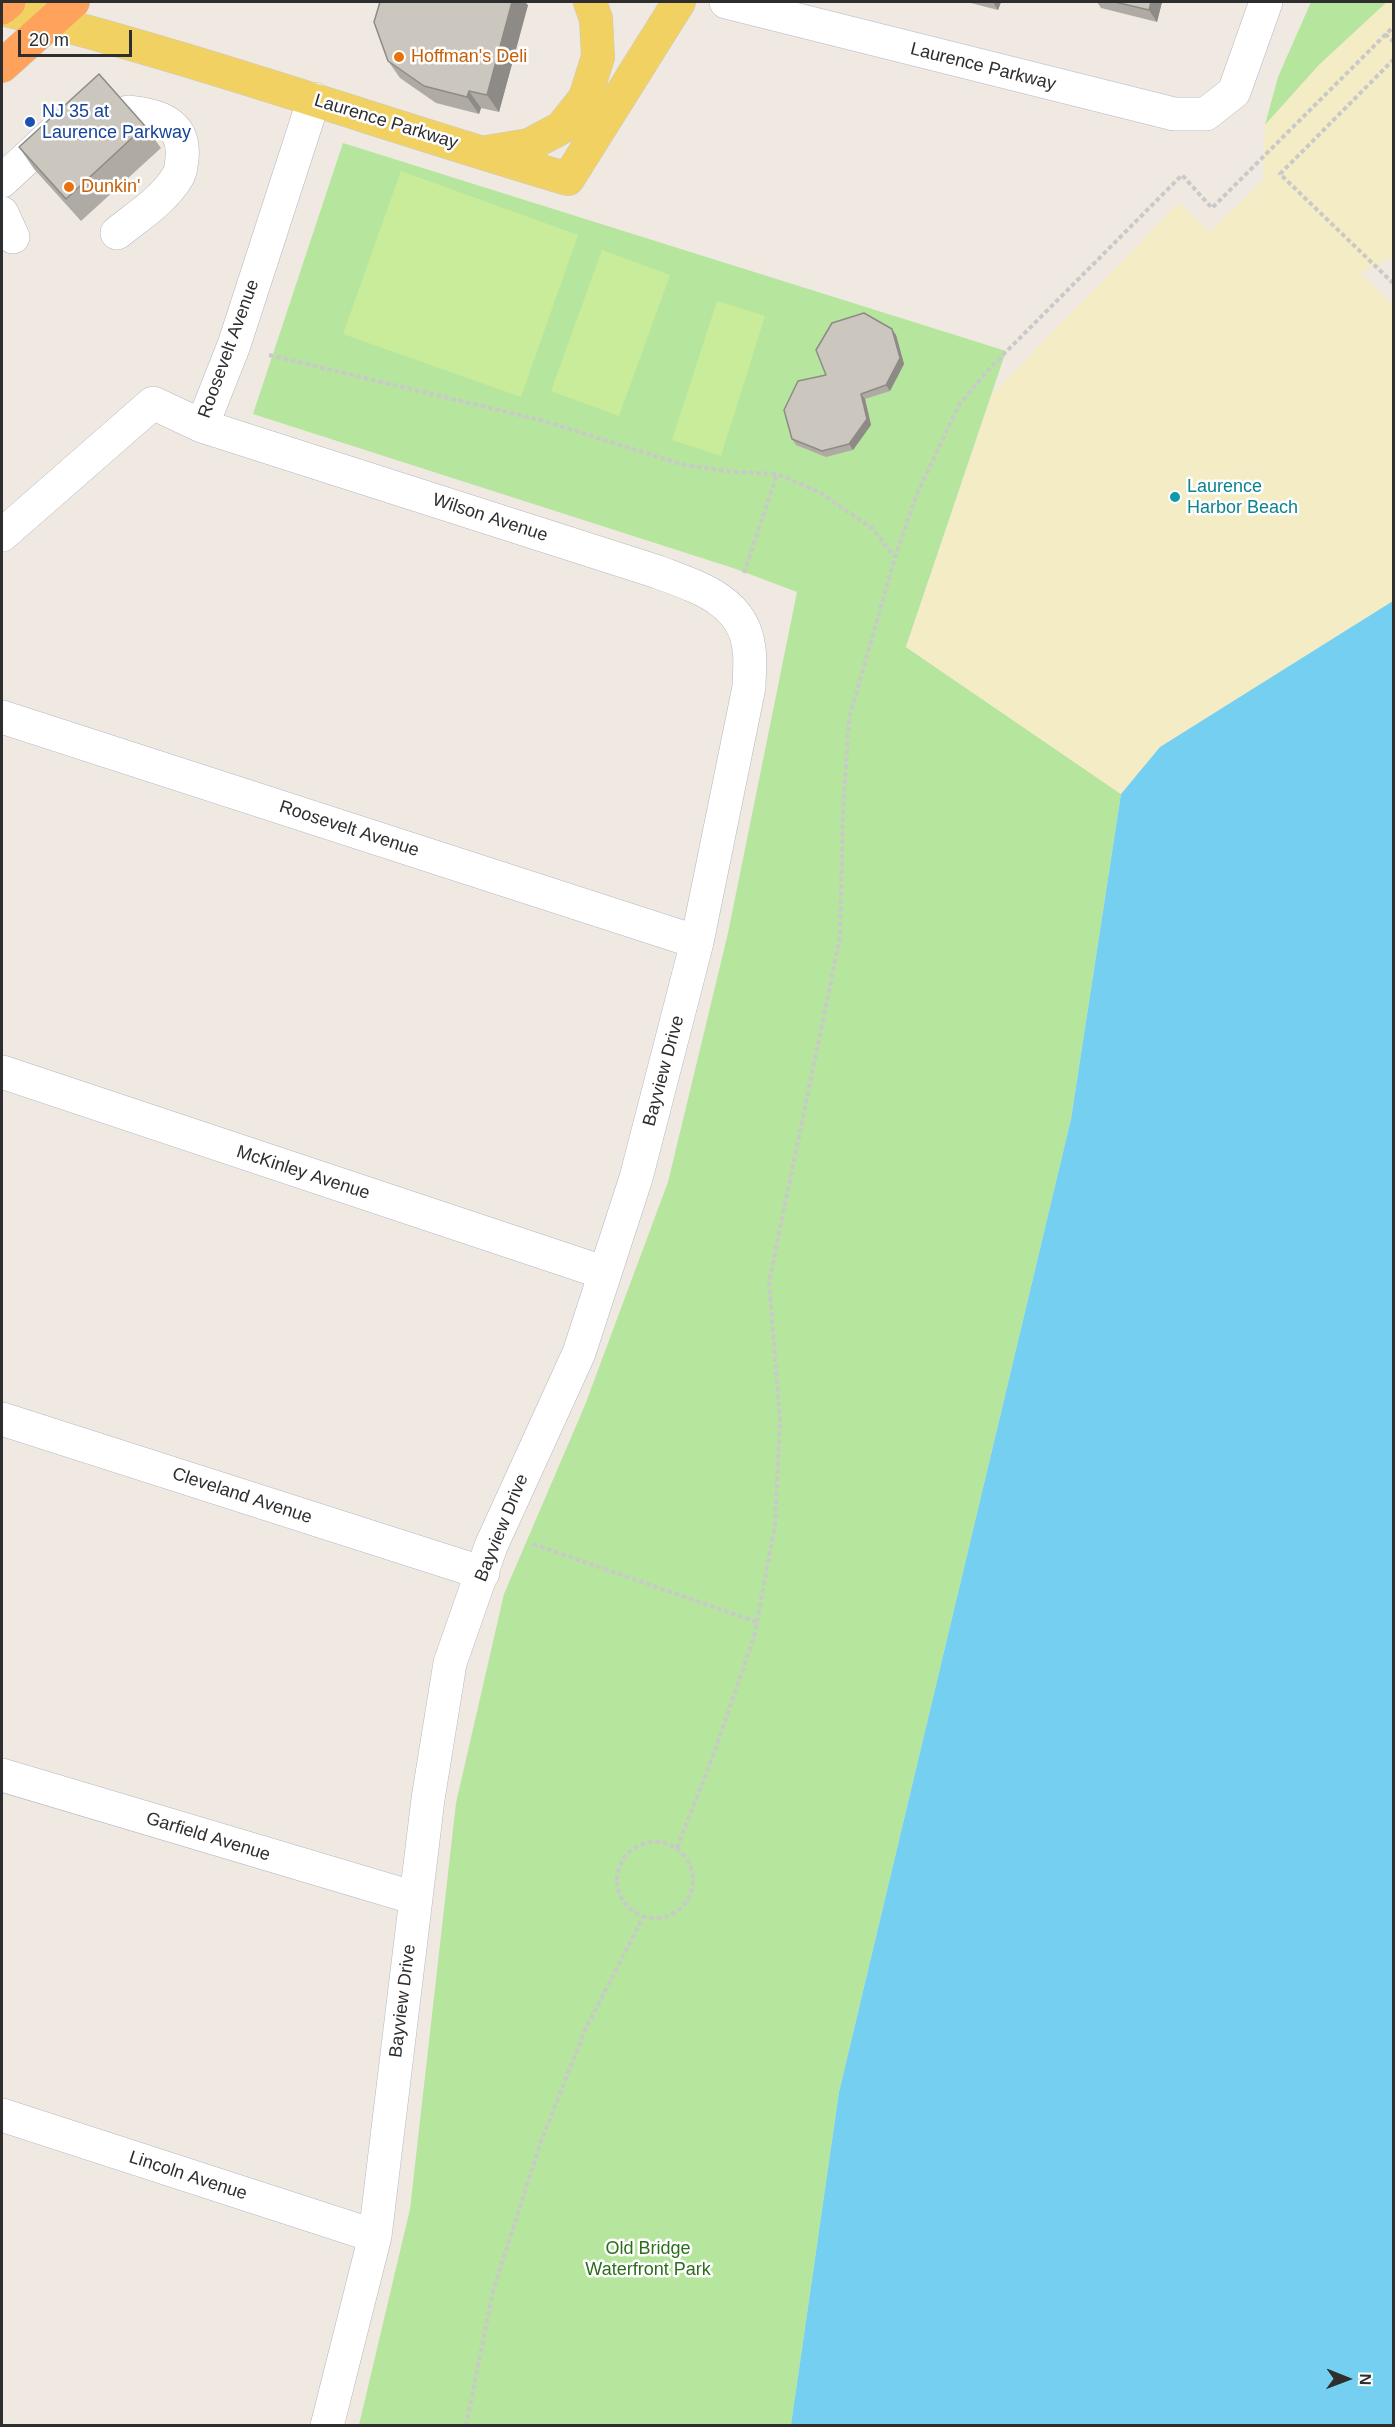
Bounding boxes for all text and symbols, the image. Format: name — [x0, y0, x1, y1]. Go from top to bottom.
scale bar — [21, 18, 135, 56]
text: 20 m — [29, 30, 69, 50]
street label: Laurence Parkway — [908, 38, 1058, 96]
place label: Hoffman's Deli — [411, 46, 527, 68]
marker: Hoffman's Deli — [392, 50, 406, 64]
street label: Laurence Parkway — [312, 90, 460, 154]
place label: NJ 35 at Laurence Parkway — [42, 101, 191, 144]
marker: NJ 35 at Laurence Parkway — [23, 115, 37, 129]
place label: Dunkin' — [81, 176, 140, 198]
marker: Dunkin' — [62, 180, 76, 194]
street label: Roosevelt Avenue — [194, 277, 264, 421]
place label: Laurence Harbor Beach — [1187, 476, 1298, 518]
street label: Wilson Avenue — [430, 489, 550, 547]
marker: Laurence Harbor Beach — [1168, 490, 1182, 504]
street label: Roosevelt Avenue — [276, 796, 422, 862]
street label: Bayview Drive — [639, 1013, 689, 1129]
street label: McKinley Avenue — [234, 1141, 372, 1205]
street label: Cleveland Avenue — [169, 1463, 315, 1529]
street label: Bayview Drive — [471, 1471, 533, 1585]
street label: Garfield Avenue — [143, 1808, 273, 1866]
street label: Bayview Drive — [385, 1943, 421, 2059]
street label: Lincoln Avenue — [126, 2147, 250, 2205]
park label: Old Bridge Waterfront Park — [585, 2238, 711, 2280]
north arrow — [1317, 2349, 1377, 2409]
text: N — [1357, 2373, 1374, 2385]

